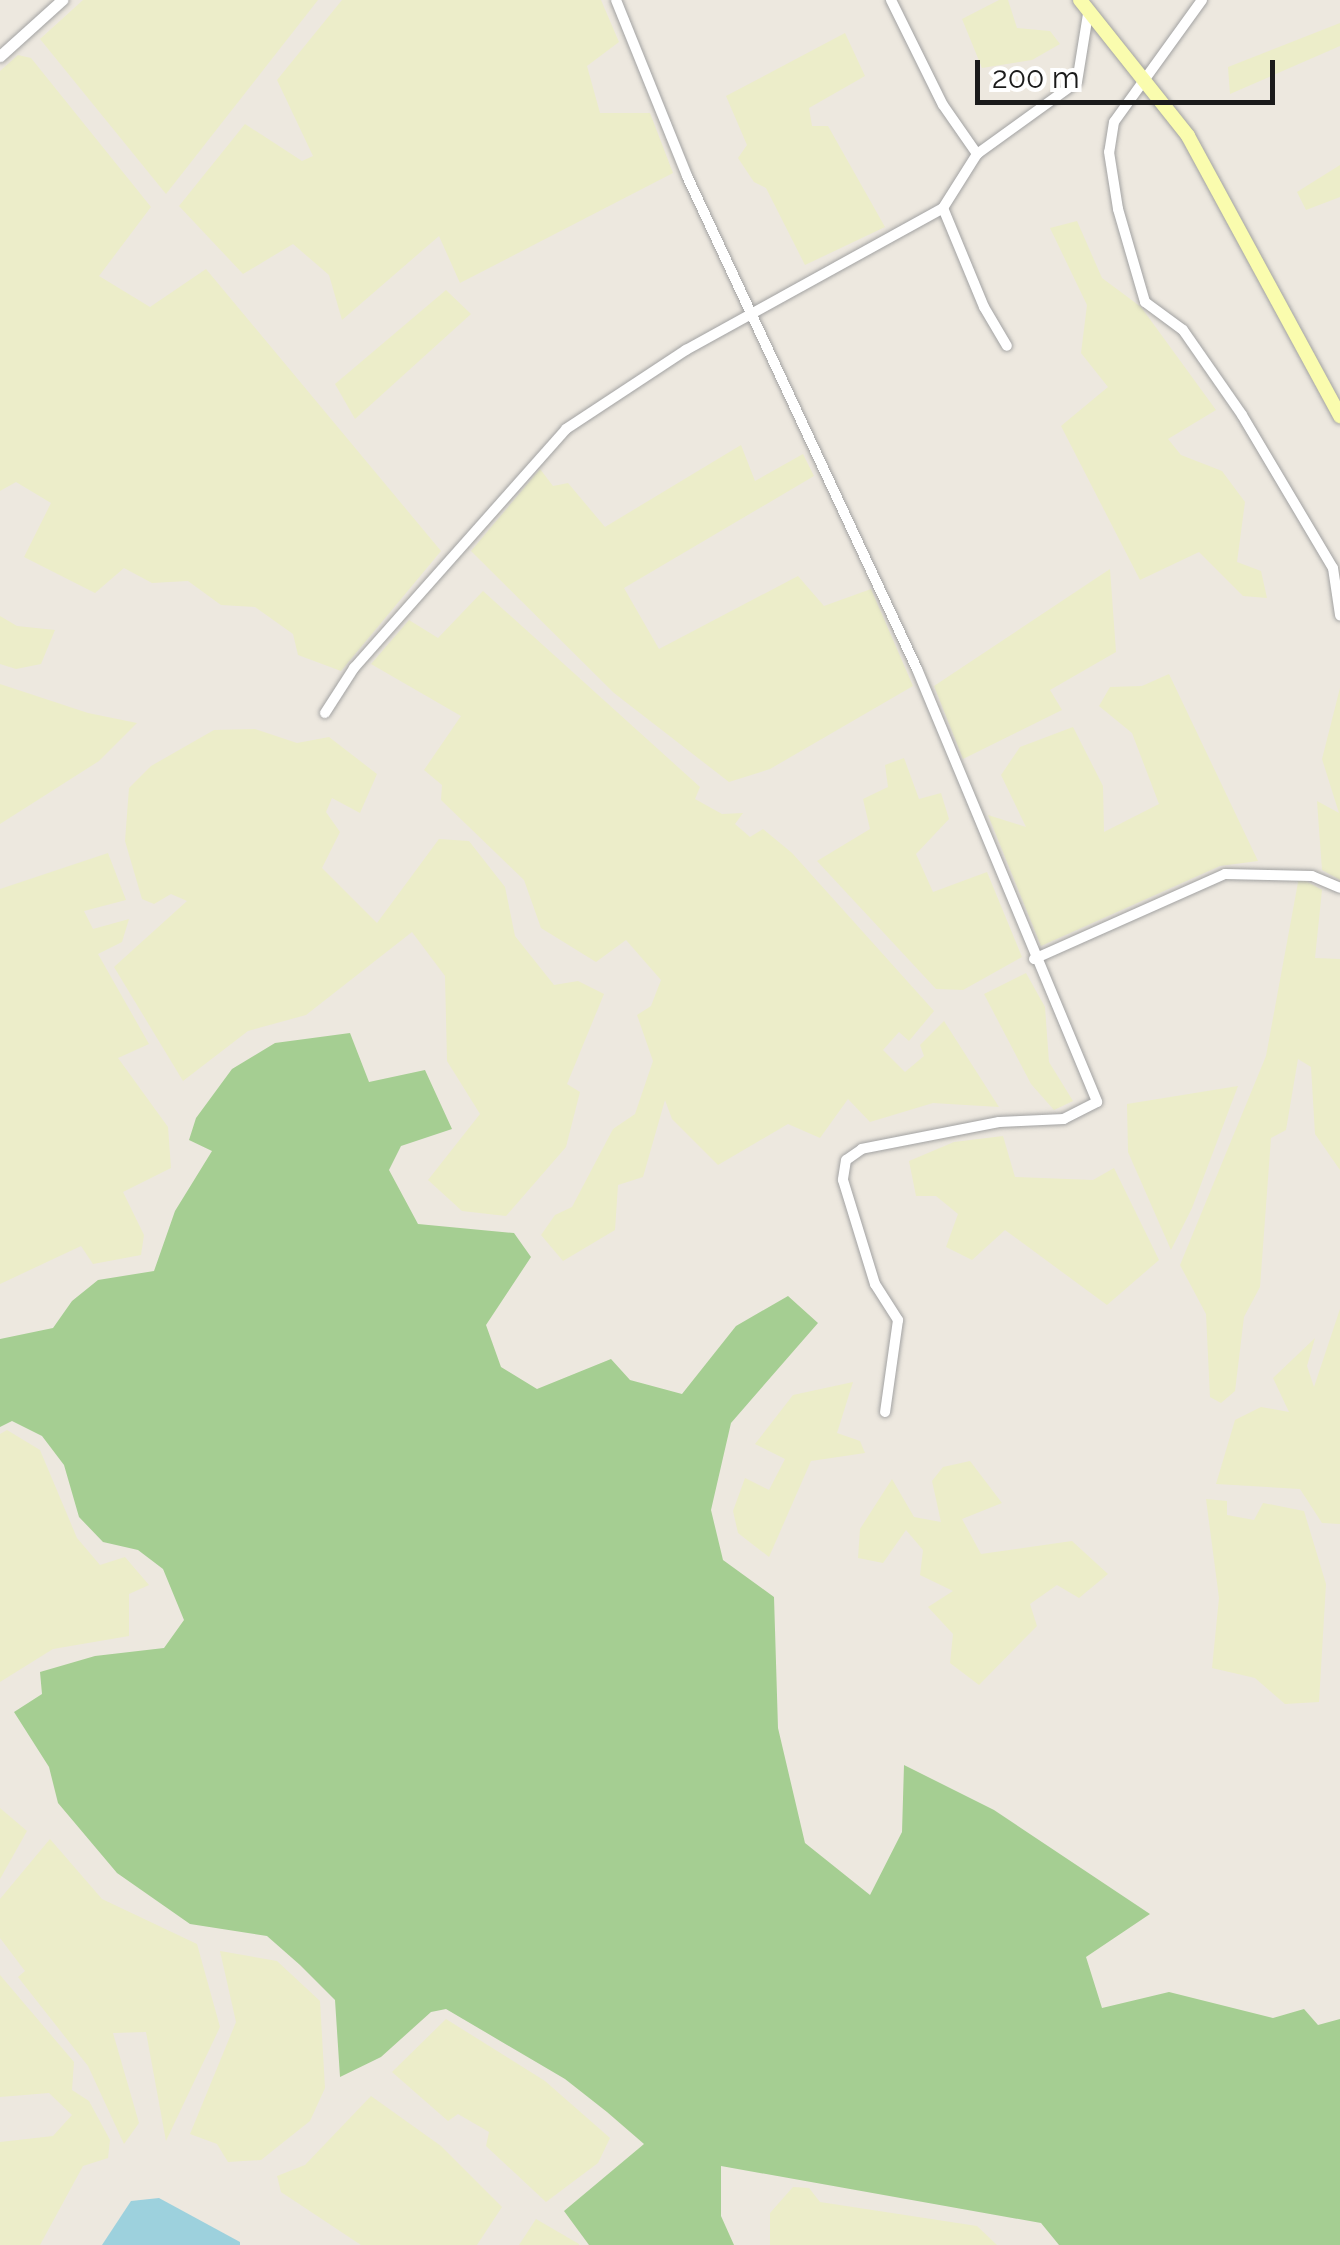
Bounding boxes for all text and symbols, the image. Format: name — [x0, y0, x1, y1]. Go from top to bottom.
scale bar — [980, 40, 1280, 102]
text: 200 m — [992, 60, 1080, 95]

